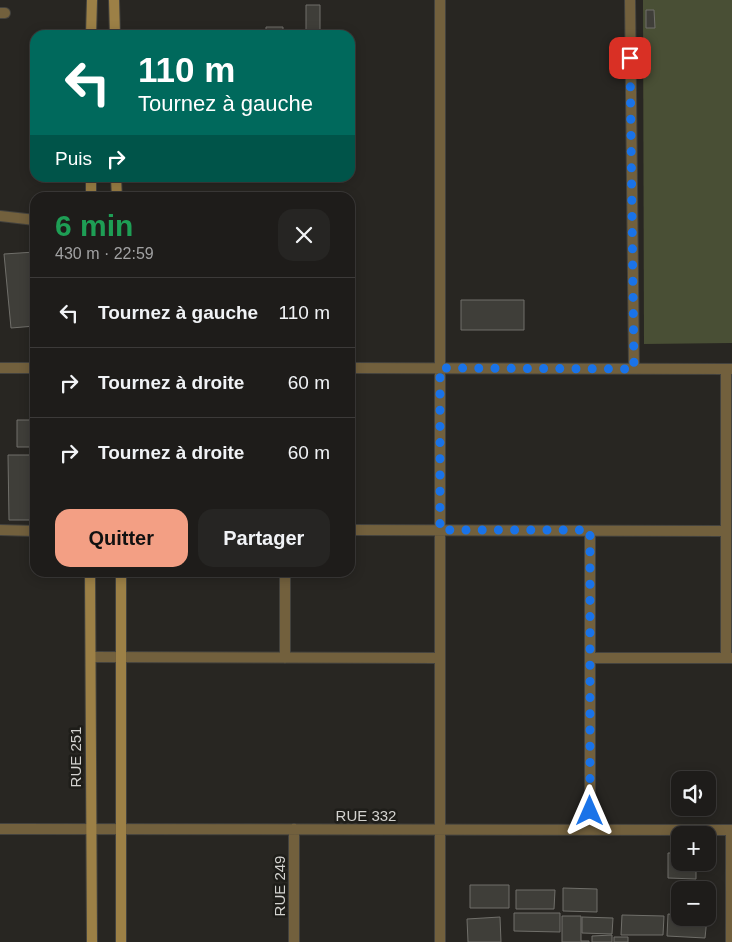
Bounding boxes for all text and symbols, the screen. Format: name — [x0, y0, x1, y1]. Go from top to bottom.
pin — [609, 37, 651, 79]
icon: arrive — [616, 44, 644, 72]
icon: left — [55, 50, 120, 115]
text: 110 m — [138, 50, 235, 89]
text: Tournez à gauche — [138, 91, 313, 116]
icon: right — [102, 145, 130, 173]
text: Puis — [55, 148, 92, 169]
text: 6 min — [55, 209, 133, 242]
button: close — [278, 209, 330, 261]
text: 430 m · 22:59 — [55, 245, 154, 262]
icon: left — [55, 299, 83, 327]
text: Tournez à gauche — [98, 302, 258, 323]
text: 110 m — [279, 302, 330, 323]
icon: right — [55, 369, 83, 397]
text: Tournez à droite — [98, 372, 244, 393]
text: 60 m — [288, 372, 330, 393]
icon: right — [55, 439, 83, 467]
text: Tournez à droite — [98, 442, 244, 463]
text: 60 m — [288, 442, 330, 463]
button: Quitter — [55, 509, 188, 567]
button: Partager — [198, 509, 330, 567]
street label: RUE 251 — [67, 727, 84, 787]
map controls — [671, 771, 716, 926]
button: sound — [671, 771, 716, 816]
position arrow — [563, 784, 615, 836]
street label: RUE 332 — [336, 807, 396, 824]
button: + — [671, 826, 716, 871]
street label: RUE 249 — [271, 856, 288, 916]
button: − — [671, 881, 716, 926]

